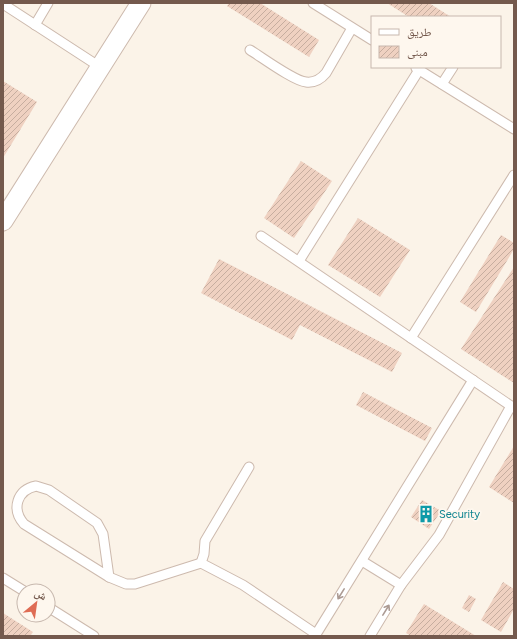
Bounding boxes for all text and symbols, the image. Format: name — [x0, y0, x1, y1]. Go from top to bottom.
legend — [371, 16, 501, 68]
text: طريق — [407, 25, 432, 39]
text: مبنى — [407, 45, 428, 59]
building icon: Security — [416, 504, 436, 524]
place label: Security — [439, 508, 480, 521]
north arrow — [16, 583, 56, 623]
text: ش — [32, 586, 49, 604]
one-way arrow — [337, 588, 345, 600]
one-way arrow — [382, 604, 390, 616]

